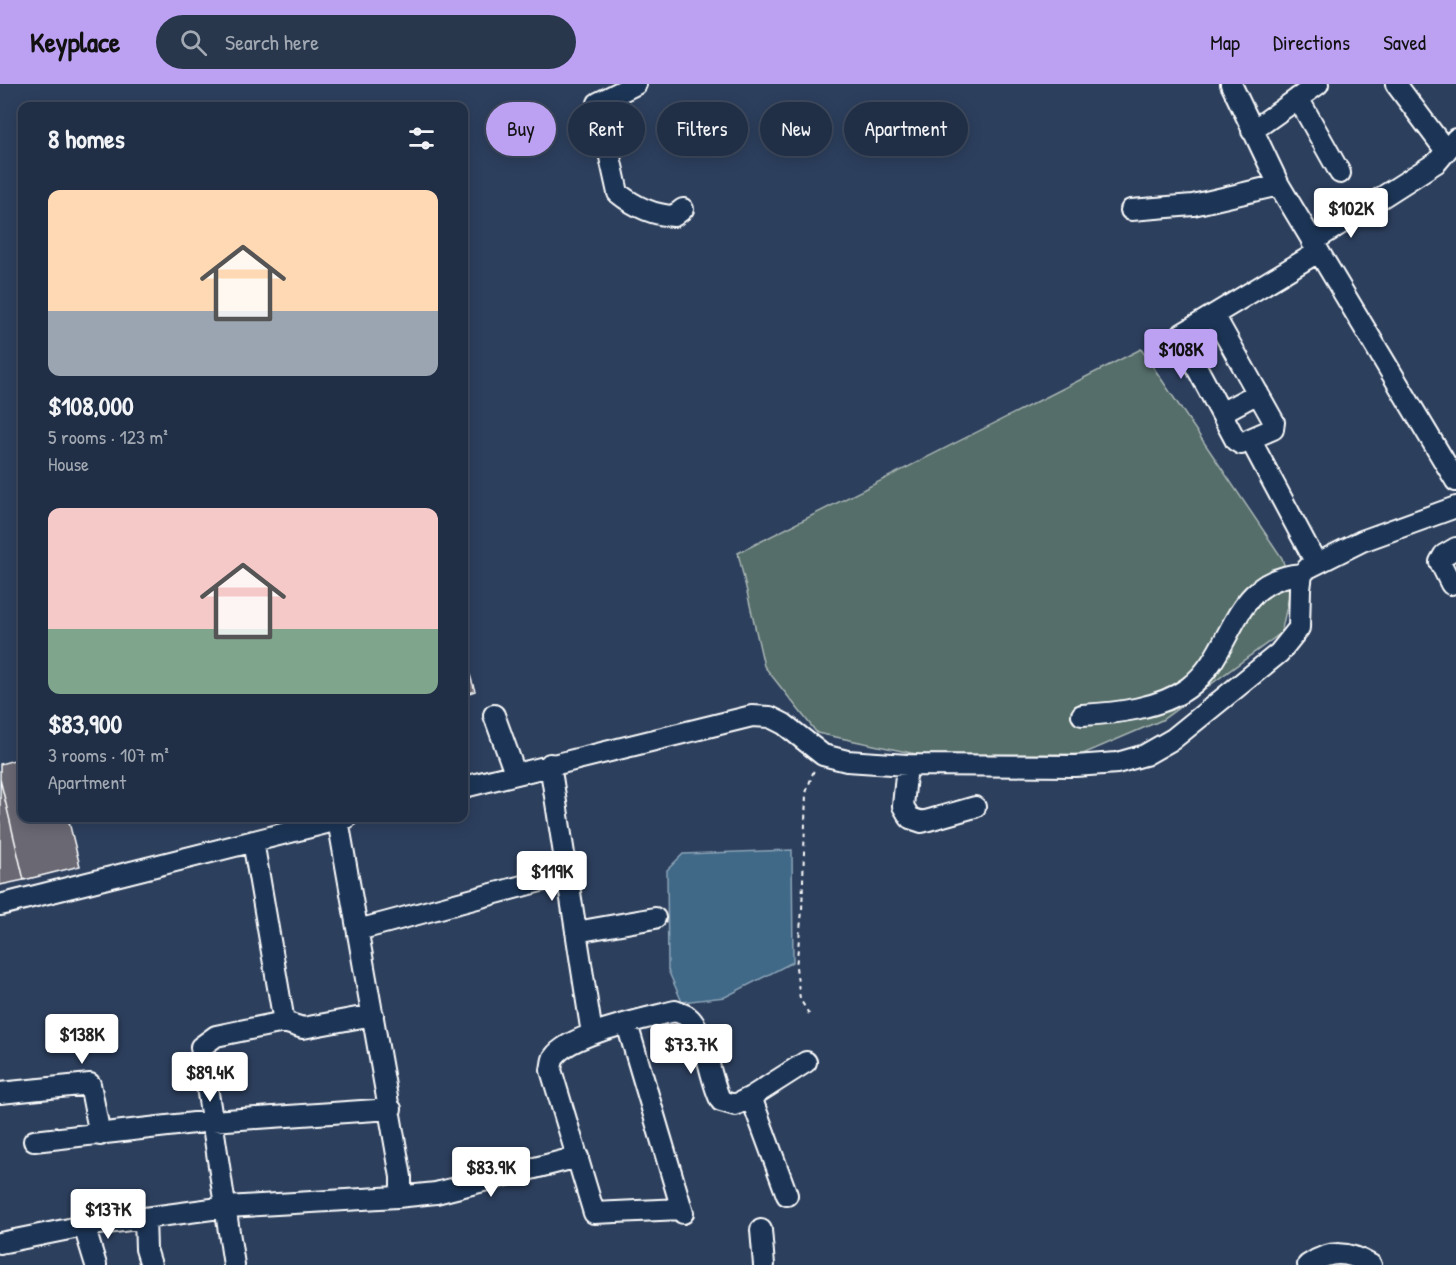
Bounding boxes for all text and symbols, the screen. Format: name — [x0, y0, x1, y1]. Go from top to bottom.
search box — [156, 15, 576, 69]
text: Keyplace — [30, 23, 120, 61]
icon: search — [177, 26, 210, 59]
text: Search here — [225, 27, 319, 57]
text: Map — [1210, 28, 1240, 57]
text: Directions — [1273, 28, 1350, 57]
text: Saved — [1383, 28, 1426, 57]
chip: Buy — [486, 102, 556, 156]
chip: Rent — [568, 102, 645, 156]
chip: Filters — [657, 102, 748, 156]
chip: New — [760, 102, 832, 156]
chip: Apartment — [844, 102, 968, 156]
text: 8 homes — [48, 121, 125, 156]
icon: filters — [405, 122, 438, 155]
pin: $102K — [1309, 188, 1393, 239]
text: $102K — [1328, 194, 1374, 221]
icon: home — [189, 229, 297, 337]
pin: $108K — [1139, 329, 1223, 380]
text: $108K — [1158, 335, 1204, 362]
text: $108,000 — [48, 388, 134, 423]
text: 5 rooms · 123 m² — [48, 423, 168, 450]
text: House — [48, 450, 89, 477]
icon: home — [189, 547, 297, 655]
text: $83,900 — [48, 706, 122, 741]
text: 3 rooms · 107 m² — [48, 741, 169, 768]
text: Apartment — [48, 768, 126, 795]
pin: $119K — [510, 851, 594, 902]
text: $119K — [531, 857, 573, 884]
pin: $138K — [40, 1014, 124, 1065]
text: $138K — [59, 1020, 105, 1047]
pin: $73.7K — [642, 1024, 740, 1075]
text: $73.7K — [664, 1030, 718, 1057]
pin: $89.4K — [161, 1052, 259, 1103]
text: $89.4K — [186, 1058, 234, 1085]
pin: $83.9K — [442, 1147, 540, 1198]
text: $83.9K — [466, 1153, 516, 1180]
pin: $137K — [66, 1189, 150, 1240]
text: $137K — [85, 1195, 131, 1222]

